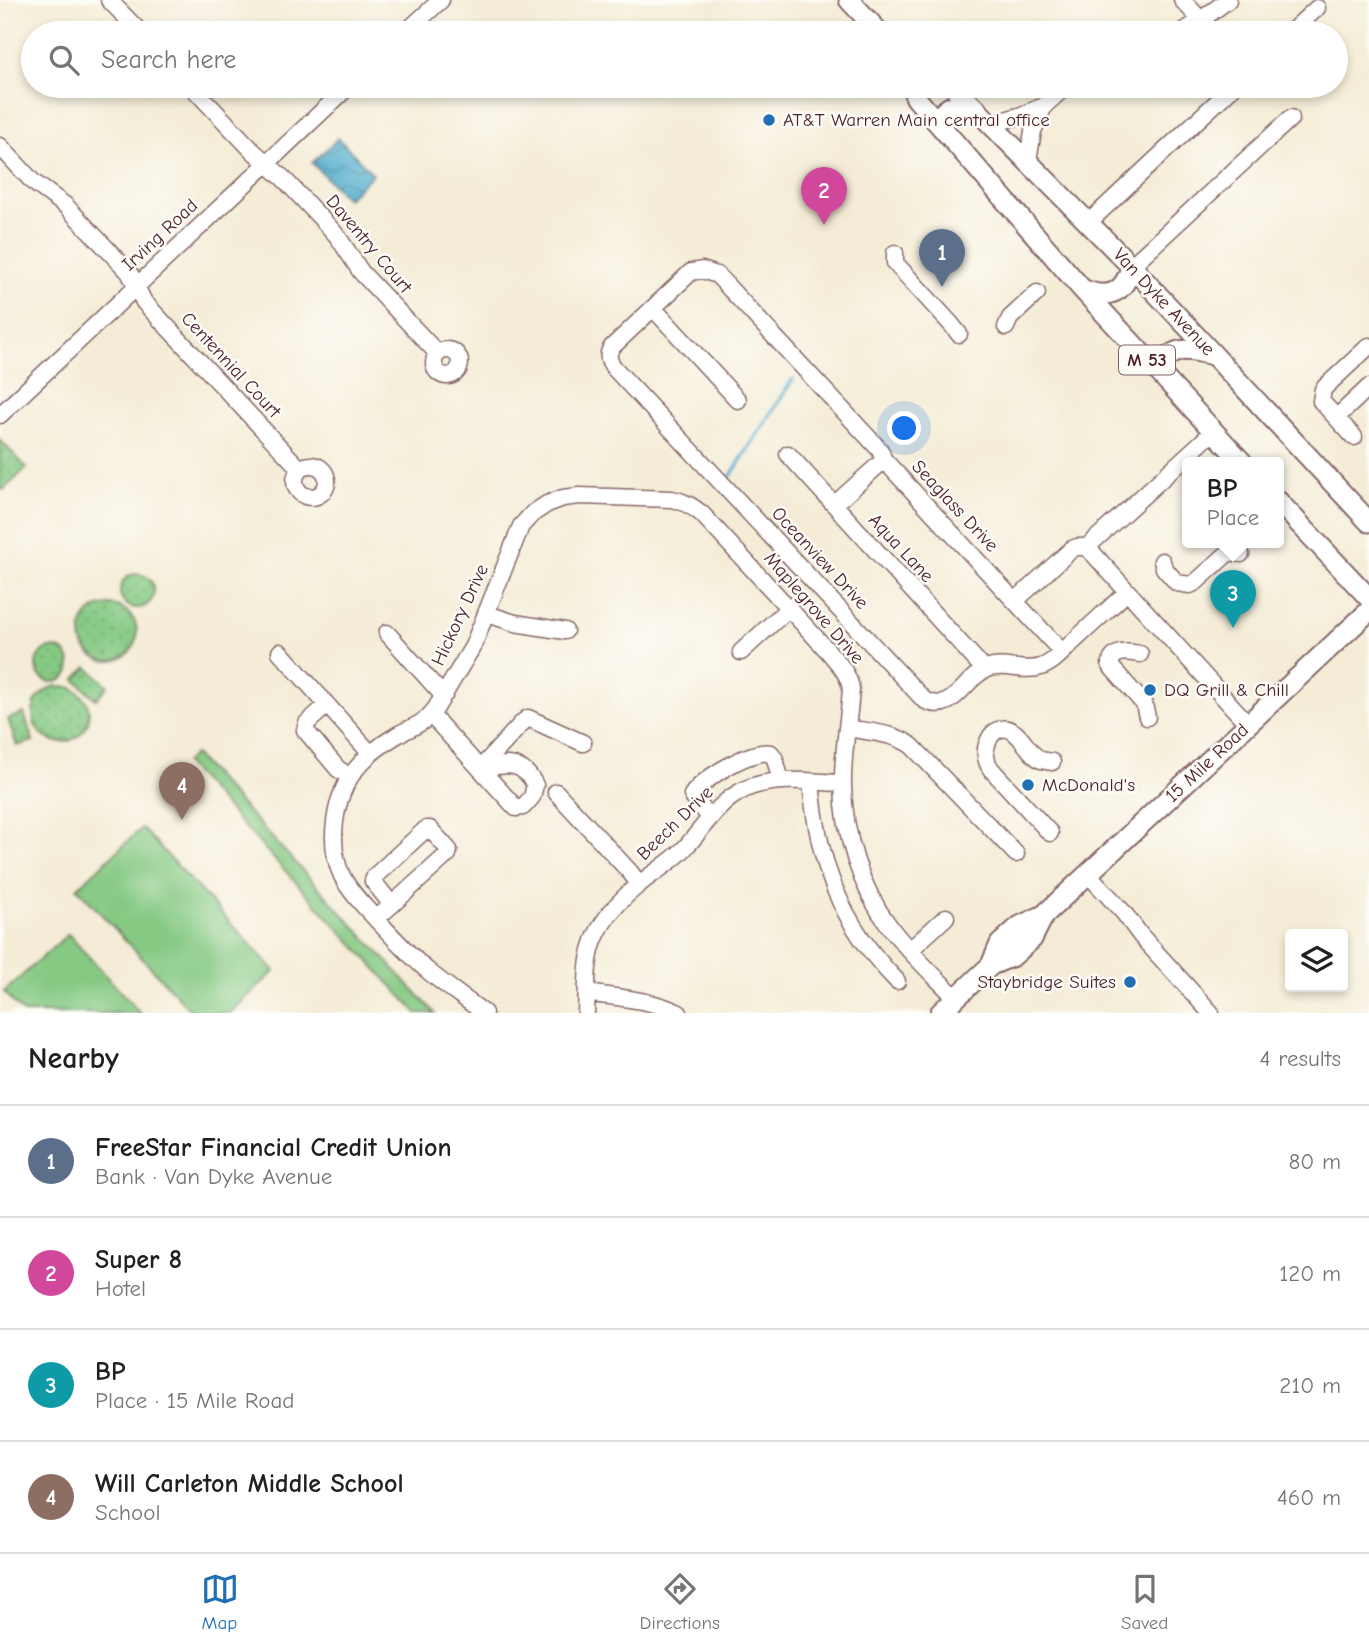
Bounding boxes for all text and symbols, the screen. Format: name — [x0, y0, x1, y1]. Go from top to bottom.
search box — [21, 21, 1348, 98]
icon: search — [45, 41, 83, 79]
text: Search here — [101, 45, 236, 75]
place label: AT&T Warren Main central office — [783, 109, 1050, 131]
marker: AT&T Warren Main central office — [761, 112, 777, 128]
pin: 2 — [801, 167, 847, 225]
street label: Daventry Court — [322, 190, 417, 298]
street label: Irving Road — [118, 194, 202, 276]
pin: 1 — [919, 229, 965, 287]
street label: Van Dyke Avenue — [1109, 244, 1219, 360]
street label: Centennial Court — [177, 308, 286, 423]
road number: M 53 — [1119, 346, 1175, 374]
your location — [887, 411, 921, 445]
street label: Seaglass Drive — [907, 456, 1003, 556]
popup — [1182, 457, 1284, 548]
text: BP — [1207, 474, 1237, 504]
street label: Oceanview Drive — [767, 502, 873, 614]
text: Place — [1207, 504, 1259, 531]
street label: Aqua Lane — [864, 509, 938, 587]
street label: Maplegrove Drive — [759, 548, 869, 668]
street label: Hickory Drive — [427, 561, 493, 669]
pin: 3 — [1210, 570, 1256, 628]
place label: DQ Grill & Chill — [1164, 679, 1289, 701]
marker: DQ Grill & Chill — [1142, 682, 1158, 698]
street label: 15 Mile Road — [1161, 719, 1253, 807]
pin: 4 — [159, 762, 205, 820]
place label: McDonald's — [1042, 774, 1135, 796]
marker: McDonald's — [1020, 777, 1036, 793]
street label: Beech Drive — [632, 781, 718, 865]
map controls — [1285, 929, 1348, 992]
button: layers — [1285, 929, 1348, 992]
place label: Staybridge Suites — [977, 971, 1116, 993]
marker: Staybridge Suites — [1122, 974, 1138, 990]
text: Nearby — [28, 1041, 119, 1076]
text: 4 results — [1259, 1045, 1341, 1072]
text: FreeStar Financial Credit Union — [95, 1133, 452, 1163]
text: 1 — [46, 1148, 56, 1175]
text: 80 m — [1288, 1148, 1341, 1175]
text: Bank · Van Dyke Avenue — [95, 1163, 332, 1190]
text: Super 8 — [95, 1245, 182, 1275]
text: 2 — [45, 1260, 57, 1287]
text: 120 m — [1279, 1260, 1341, 1287]
text: Hotel — [95, 1275, 146, 1302]
text: BP — [95, 1357, 125, 1387]
text: 3 — [45, 1372, 57, 1399]
text: 210 m — [1279, 1372, 1341, 1399]
text: Place · 15 Mile Road — [95, 1387, 294, 1414]
text: Will Carleton Middle School — [95, 1469, 404, 1499]
text: 4 — [46, 1484, 56, 1511]
text: 460 m — [1277, 1484, 1341, 1511]
text: School — [95, 1499, 160, 1526]
tab: Map — [201, 1570, 239, 1634]
tab: Directions — [640, 1570, 720, 1634]
tab: Saved — [1121, 1570, 1168, 1634]

